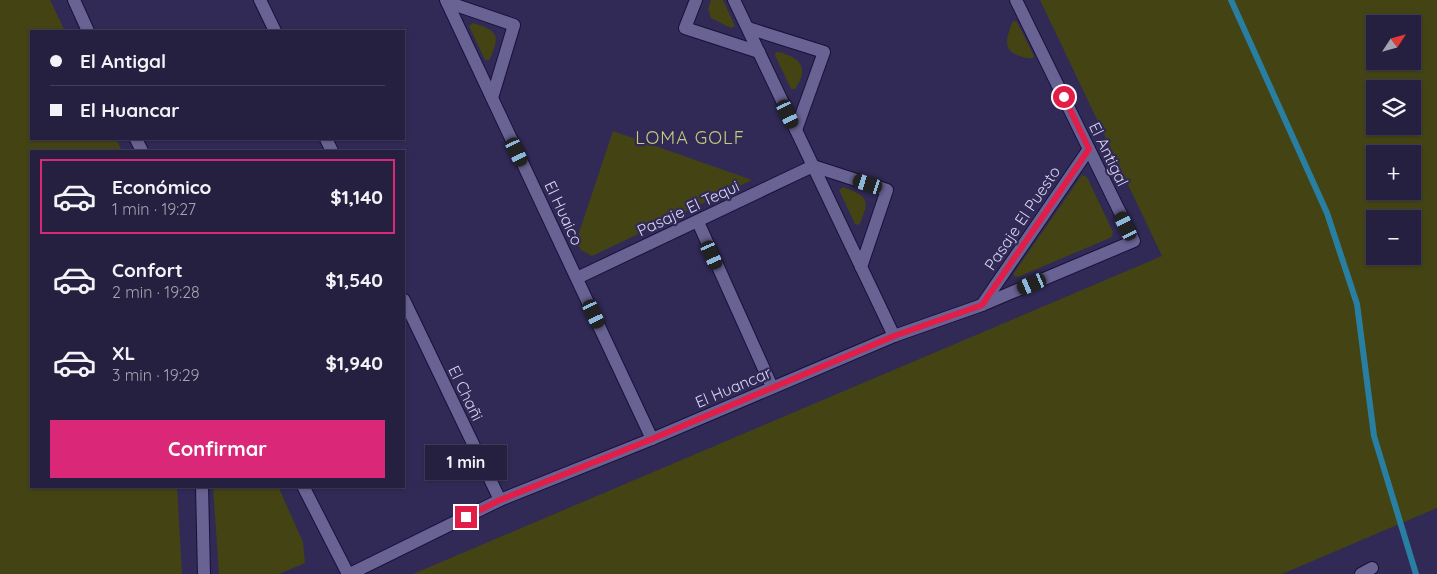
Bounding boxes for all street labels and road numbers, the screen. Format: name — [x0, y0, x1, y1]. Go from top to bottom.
street label: El Antigal — [1085, 119, 1133, 189]
street label: Pasaje El Puesto — [980, 162, 1064, 274]
street label: Pasaje El Tequi — [634, 176, 742, 240]
street label: El Huaico — [540, 178, 588, 248]
street label: El Chañi — [444, 362, 488, 424]
street label: El Huancar — [692, 362, 774, 412]

